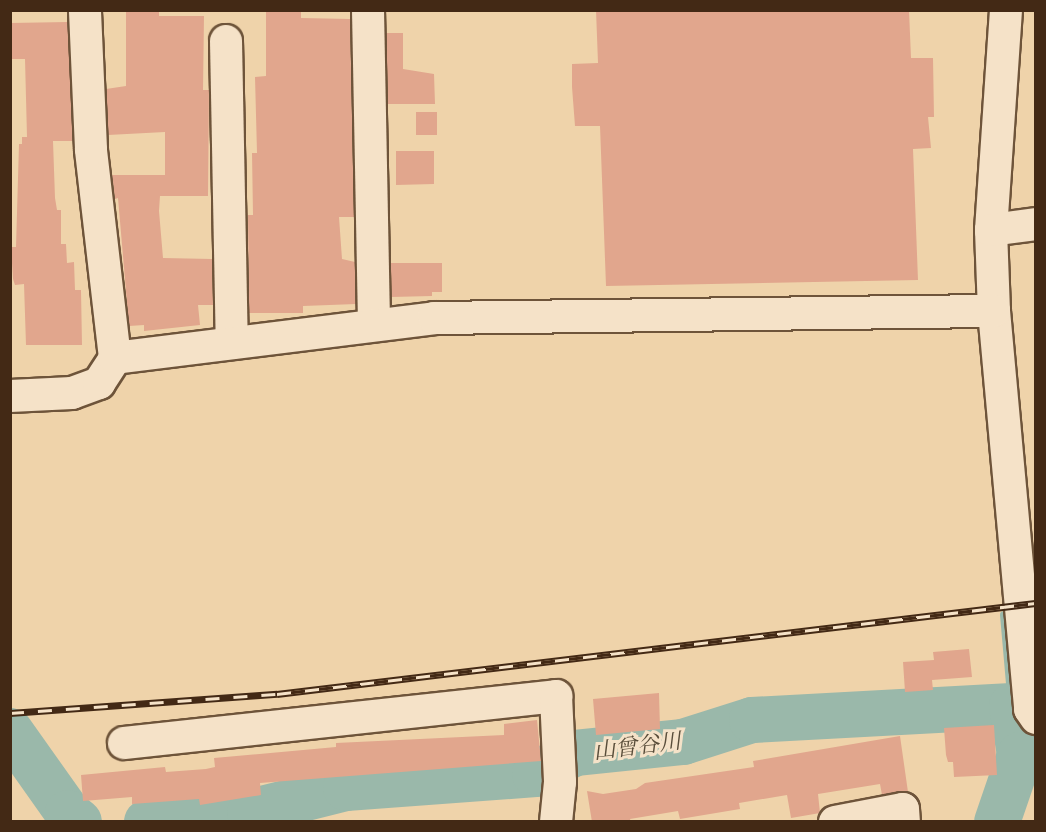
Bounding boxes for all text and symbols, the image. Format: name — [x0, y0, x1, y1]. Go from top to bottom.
water label: 山曾谷川 — [592, 728, 682, 764]

